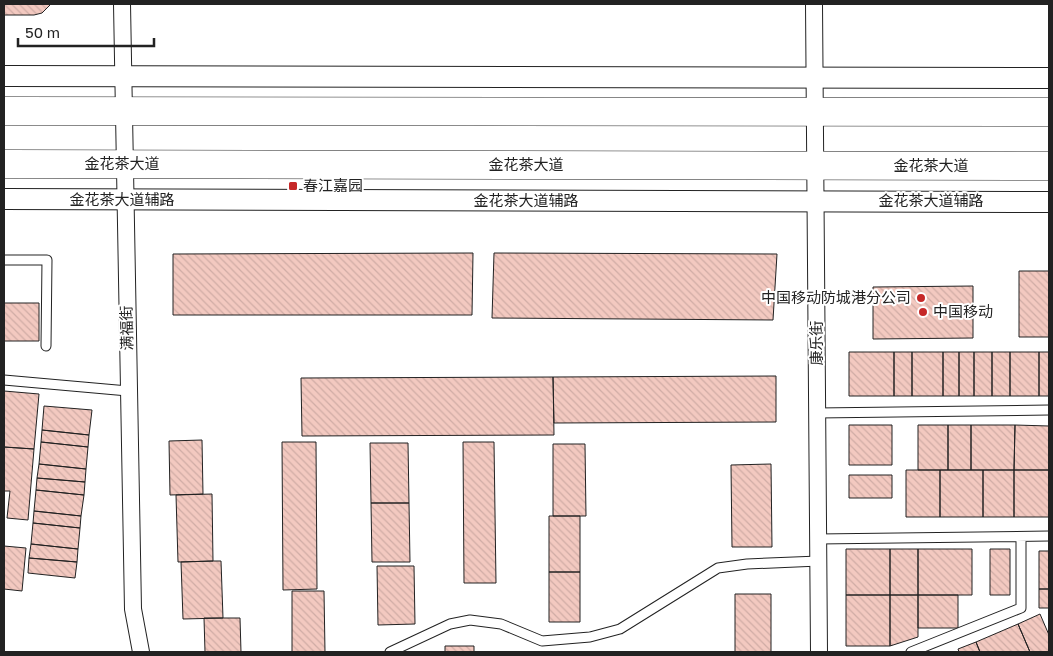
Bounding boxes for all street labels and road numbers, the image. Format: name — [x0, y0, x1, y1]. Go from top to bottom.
street label: 金花茶大道 — [84, 154, 160, 172]
street label: 金花茶大道 — [488, 155, 564, 173]
street label: 金花茶大道 — [893, 156, 969, 174]
street label: 金花茶大道辅路 — [69, 190, 175, 208]
street label: 金花茶大道辅路 — [473, 191, 579, 209]
street label: 金花茶大道辅路 — [878, 191, 984, 209]
street label: 满福街 — [117, 305, 135, 351]
street label: 康乐街 — [807, 320, 825, 366]

